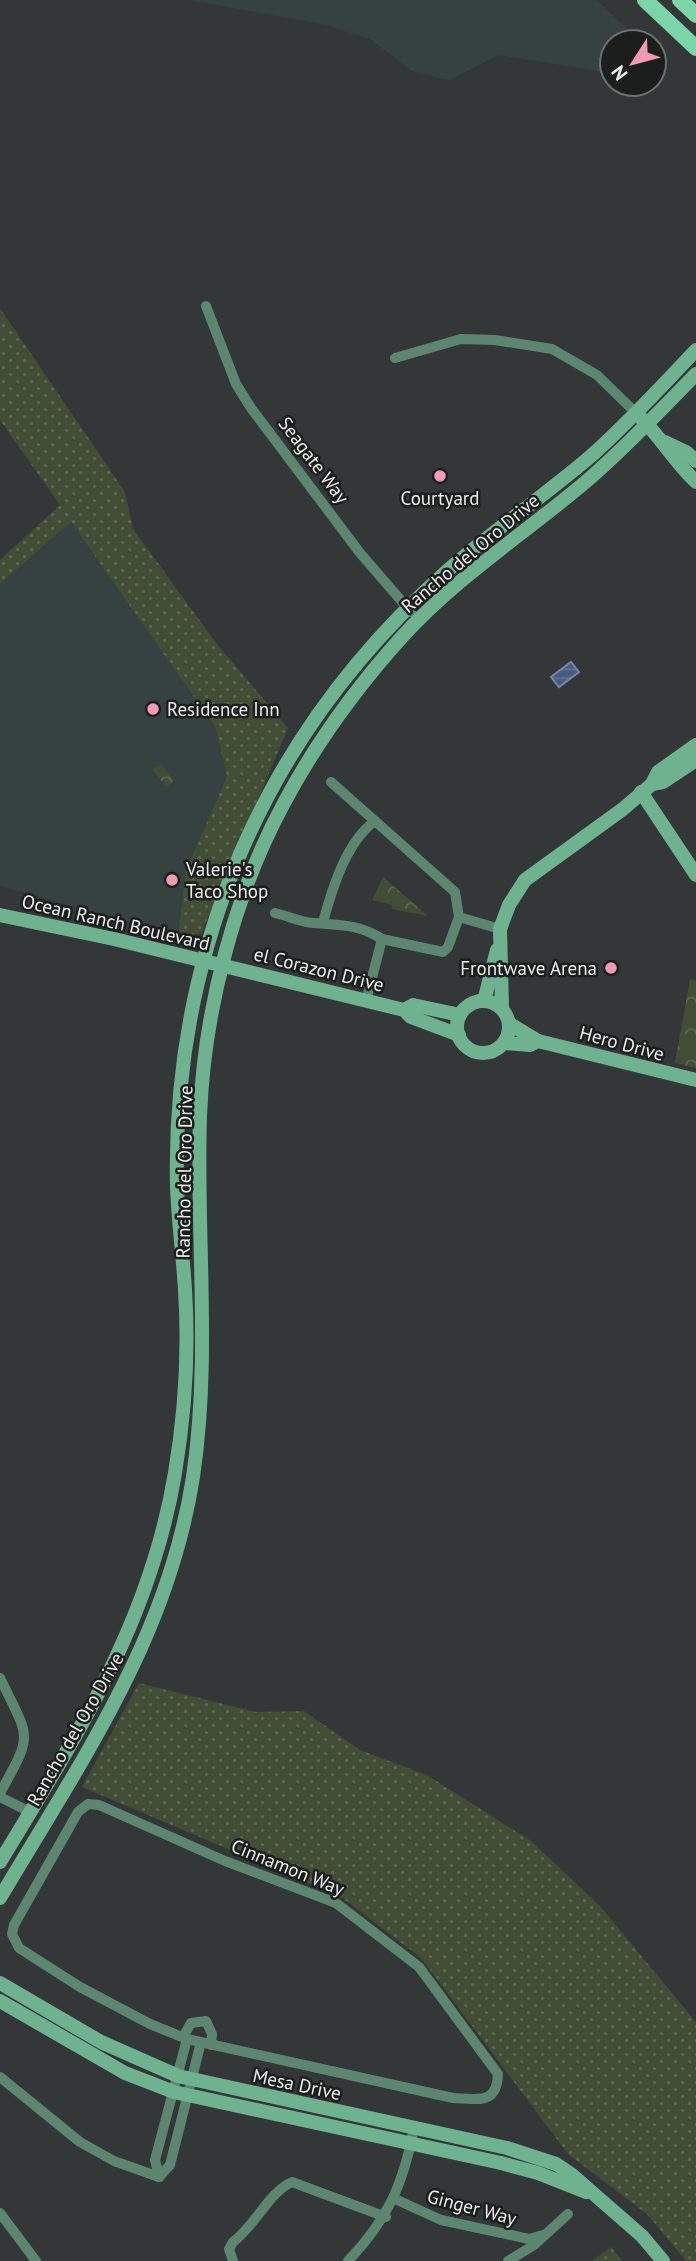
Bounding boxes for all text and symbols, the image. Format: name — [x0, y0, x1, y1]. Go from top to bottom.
north arrow — [598, 28, 668, 98]
text: N — [606, 61, 633, 85]
street label: Seagate Way — [274, 412, 355, 508]
marker: Courtyard — [432, 468, 448, 484]
place label: Courtyard — [400, 486, 480, 510]
street label: Rancho del Oro Drive — [396, 488, 544, 618]
place label: Residence Inn — [167, 697, 280, 721]
marker: Residence Inn — [145, 701, 161, 717]
place label: Valerie's Taco Shop — [185, 857, 268, 903]
marker: Valerie's Taco Shop — [164, 872, 180, 888]
street label: Ocean Ranch Boulevard — [20, 889, 212, 955]
street label: el Corazon Drive — [252, 941, 386, 997]
place label: Frontwave Arena — [460, 956, 597, 980]
marker: Frontwave Arena — [603, 960, 619, 976]
street label: Hero Drive — [577, 1020, 667, 1066]
street label: Rancho del Oro Drive — [170, 1085, 198, 1259]
street label: Rancho del Oro Drive — [21, 1648, 129, 1810]
street label: Cinnamon Way — [228, 1833, 348, 1901]
street label: Mesa Drive — [251, 2063, 343, 2105]
street label: Ginger Way — [425, 2184, 519, 2230]

